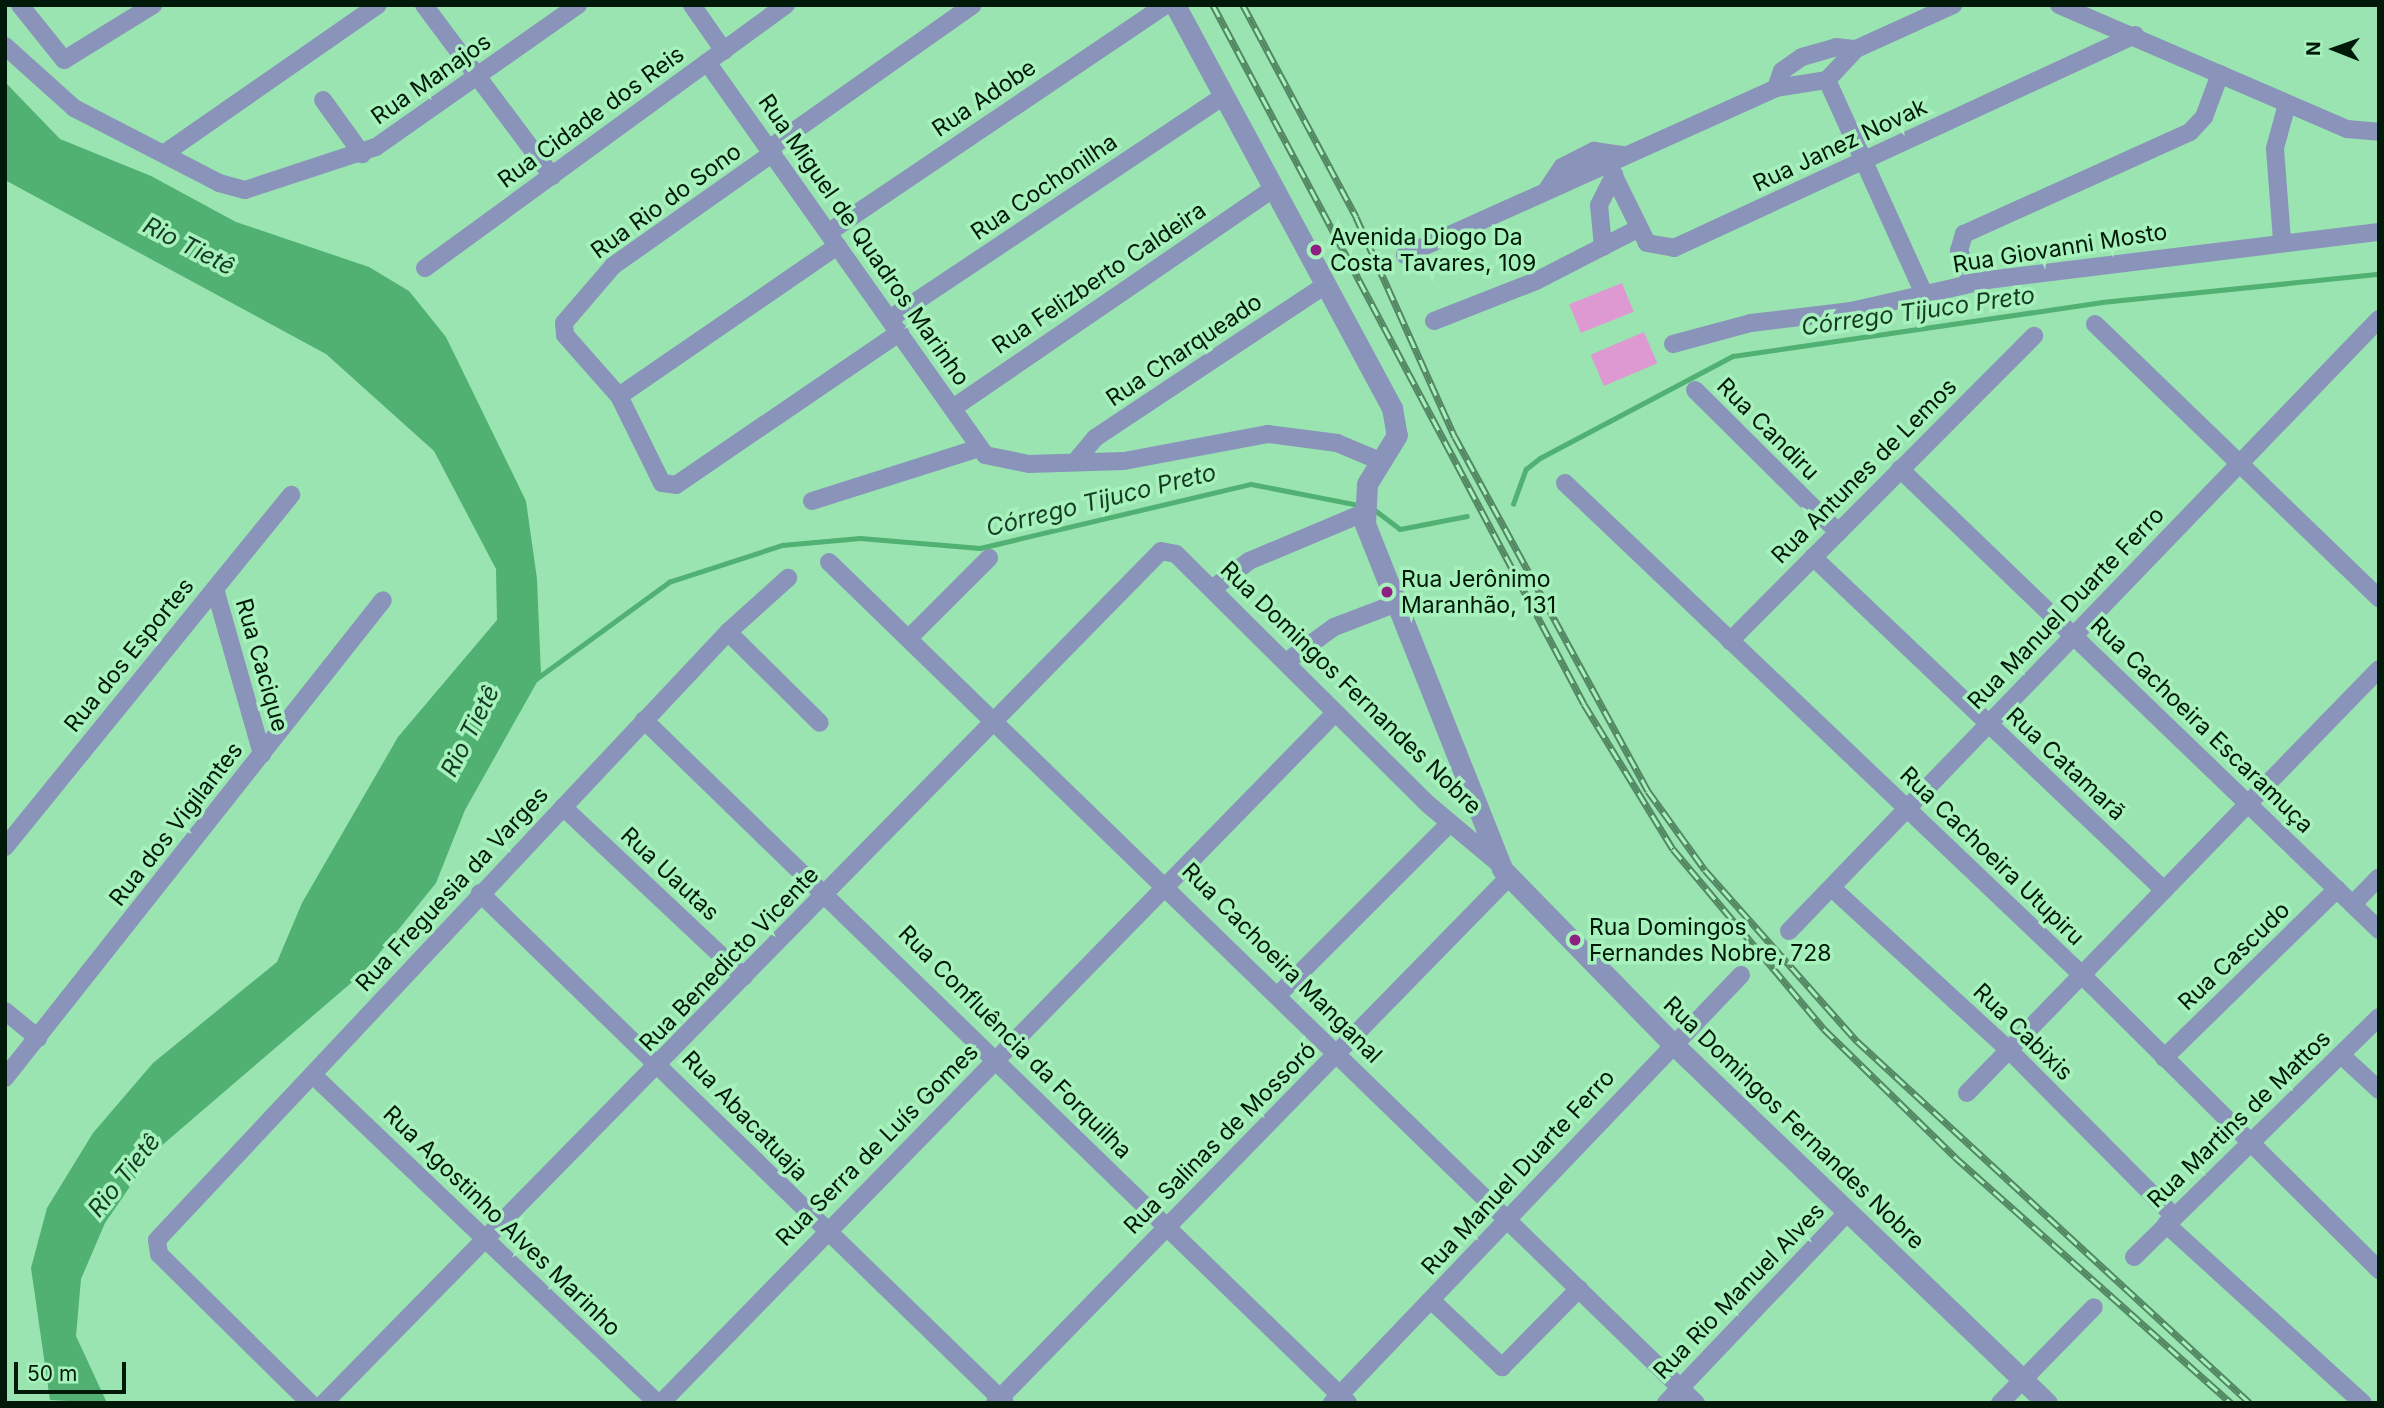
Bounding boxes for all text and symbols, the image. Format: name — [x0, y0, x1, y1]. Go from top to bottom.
north arrow — [2300, 14, 2370, 84]
street label: Rua Manajos — [366, 28, 496, 130]
street label: Rua Cidade dos Reis — [493, 40, 689, 194]
text: N — [2302, 41, 2325, 56]
street label: Rua Adobe — [927, 53, 1041, 143]
street label: Rua Miguel de Quadros Marinho — [753, 89, 975, 391]
street label: Rua Janez Novak — [1749, 93, 1931, 197]
street label: Rua Cochonilha — [966, 128, 1122, 246]
street label: Rua Rio do Sono — [586, 137, 746, 265]
street label: Rua Felizberto Caldeira — [987, 196, 1211, 360]
water label: Rio Tietê — [138, 211, 240, 281]
street label: Rua Giovanni Mosto — [1951, 217, 2169, 279]
place label: Avenida Diogo Da Costa Tavares, 109 — [1330, 223, 1536, 277]
marker: Avenida Diogo Da Costa Tavares, 109 — [1308, 242, 1324, 258]
water label: Córrego Tijuco Preto — [1799, 280, 2037, 342]
street label: Rua Charqueado — [1101, 288, 1267, 412]
street label: Rua Candiru — [1711, 372, 1825, 486]
street label: Rua Antunes de Lemos — [1766, 373, 1962, 569]
water label: Córrego Tijuco Preto — [983, 458, 1219, 542]
street label: Rua Manuel Duarte Ferro — [1962, 501, 2170, 715]
street label: Rua Domingos Fernandes Nobre — [1215, 556, 1487, 820]
place label: Rua Jerônimo Maranhão, 131 — [1401, 565, 1556, 619]
street label: Rua dos Esportes — [58, 572, 200, 738]
marker: Rua Jerônimo Maranhão, 131 — [1379, 584, 1395, 600]
street label: Rua Cacique — [230, 595, 294, 735]
street label: Rua Cachoeira Escaramuça — [2085, 611, 2319, 839]
water label: Rio Tietê — [435, 680, 505, 782]
street label: Rua Catamarã — [2001, 702, 2131, 826]
street label: Rua dos Vigilantes — [103, 737, 249, 911]
street label: Rua Cachoeira Utupiru — [1894, 761, 2090, 951]
street label: Rua Freguesia da Varges — [350, 781, 554, 997]
street label: Rua Uautas — [615, 822, 725, 926]
street label: Rua Cachoeira Manganal — [1176, 857, 1388, 1069]
street label: Rua Benedicto Vicente — [634, 861, 824, 1057]
street label: Rua Cascudo — [2173, 896, 2295, 1016]
place label: Rua Domingos Fernandes Nobre, 728 — [1589, 913, 1832, 967]
street label: Rua Confluência da Forquilha — [893, 920, 1137, 1164]
marker: Rua Domingos Fernandes Nobre, 728 — [1567, 932, 1583, 948]
street label: Rua Cabixis — [1968, 978, 2078, 1086]
street label: Rua Domingos Fernandes Nobre — [1658, 991, 1930, 1255]
street label: Rua Martins de Mattos — [2142, 1024, 2336, 1214]
street label: Rua Salinas de Mossoró — [1118, 1036, 1322, 1240]
street label: Rua Serra de Luís Gomes — [770, 1038, 984, 1252]
street label: Rua Abacatuaja — [676, 1045, 814, 1187]
street label: Rua Manuel Duarte Ferro — [1416, 1064, 1620, 1280]
street label: Rua Agostinho Alves Marinho — [377, 1100, 627, 1342]
water label: Rio Tietê — [82, 1127, 166, 1223]
street label: Rua Rio Manuel Alves — [1648, 1197, 1830, 1385]
scale bar — [18, 1348, 130, 1392]
text: 50 m — [27, 1361, 77, 1386]

